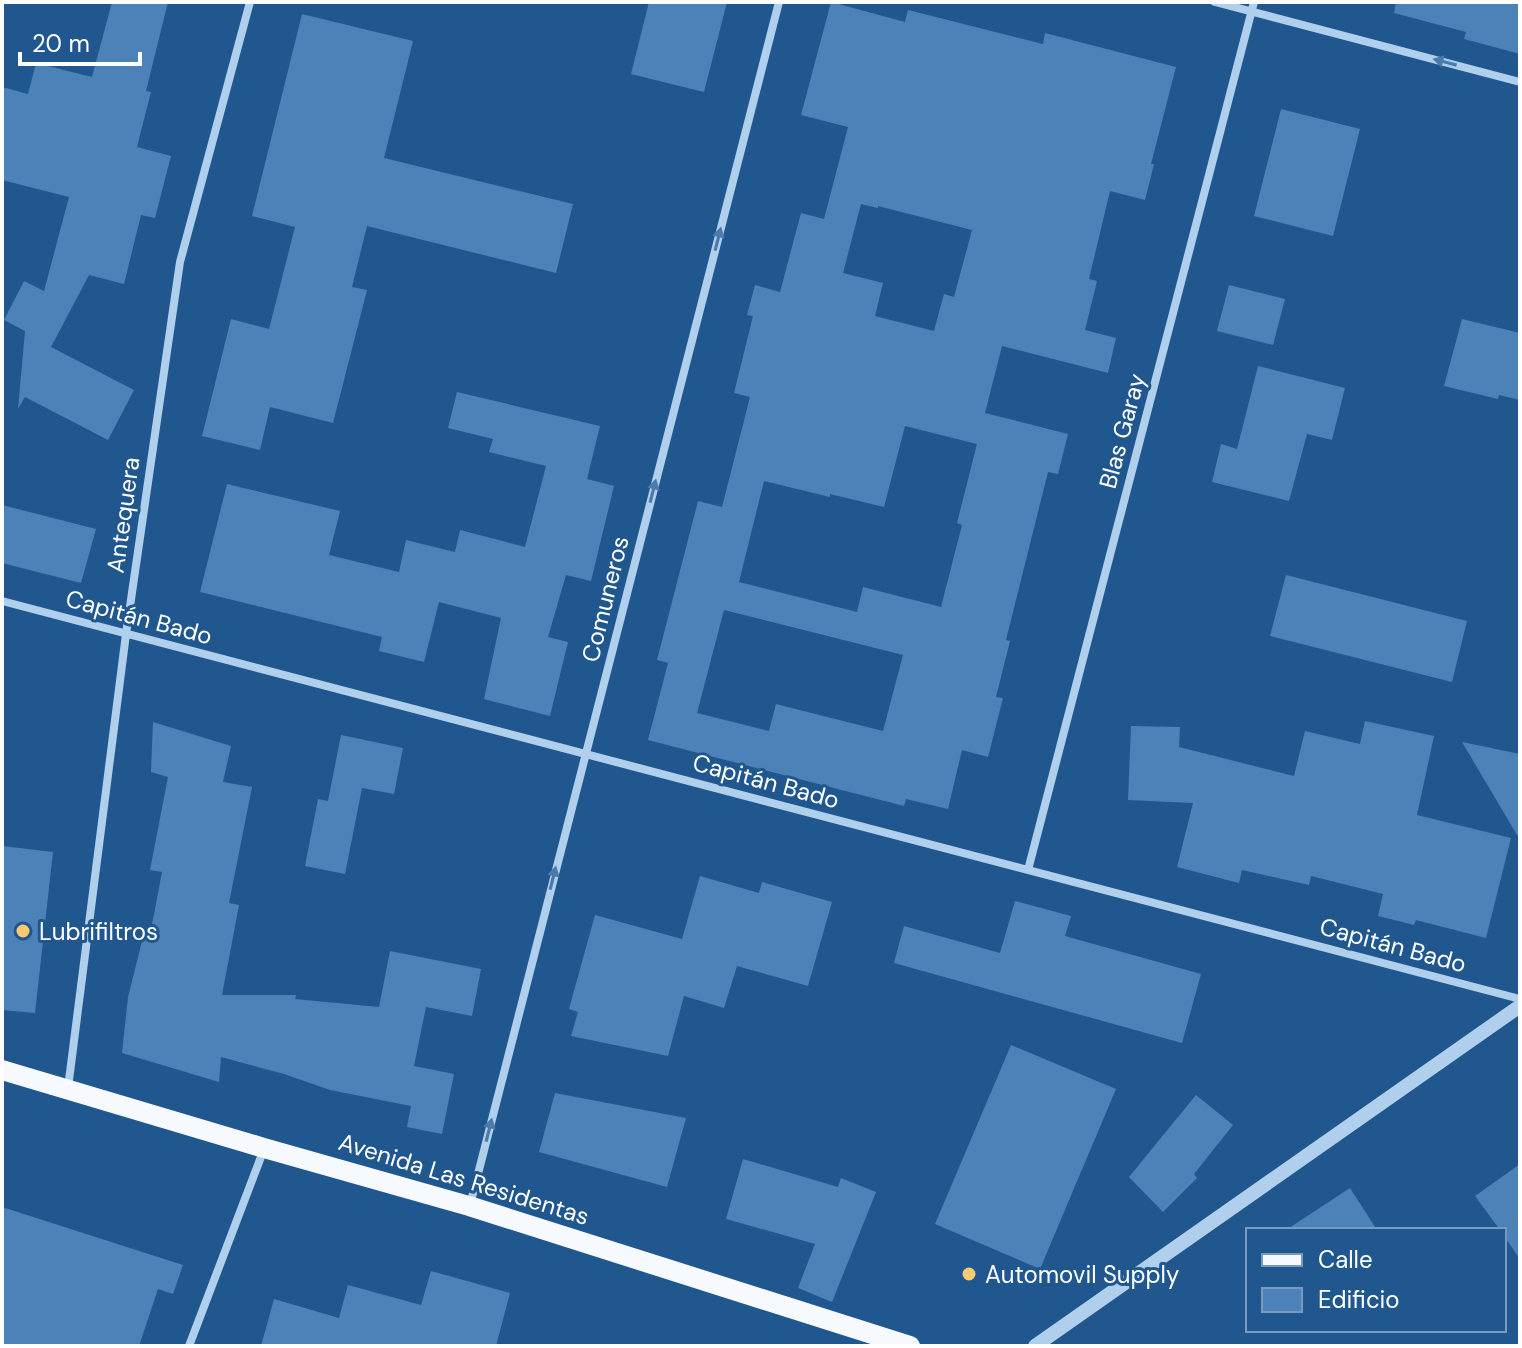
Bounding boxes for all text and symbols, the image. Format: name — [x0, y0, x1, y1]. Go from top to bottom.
scale bar — [20, 16, 140, 66]
text: 20 m — [32, 28, 90, 59]
one-way arrow — [1432, 56, 1457, 68]
one-way arrow — [712, 226, 724, 251]
street label: Blas Garay — [1092, 370, 1152, 492]
street label: Antequera — [100, 455, 146, 575]
one-way arrow — [648, 478, 660, 503]
street label: Comuneros — [574, 533, 636, 665]
street label: Capitán Bado — [62, 583, 216, 651]
street label: Capitán Bado — [689, 747, 843, 815]
one-way arrow — [548, 866, 560, 891]
street label: Capitán Bado — [1316, 911, 1470, 979]
place label: Lubrifiltros — [39, 916, 158, 947]
marker: Lubrifiltros — [14, 922, 32, 940]
one-way arrow — [483, 1118, 495, 1143]
street label: Avenida Las Residentas — [335, 1126, 593, 1232]
legend — [1246, 1228, 1506, 1332]
text: Calle — [1318, 1244, 1373, 1275]
place label: Automovil Supply — [985, 1259, 1179, 1290]
marker: Automovil Supply — [960, 1265, 978, 1283]
text: Edificio — [1318, 1284, 1400, 1315]

